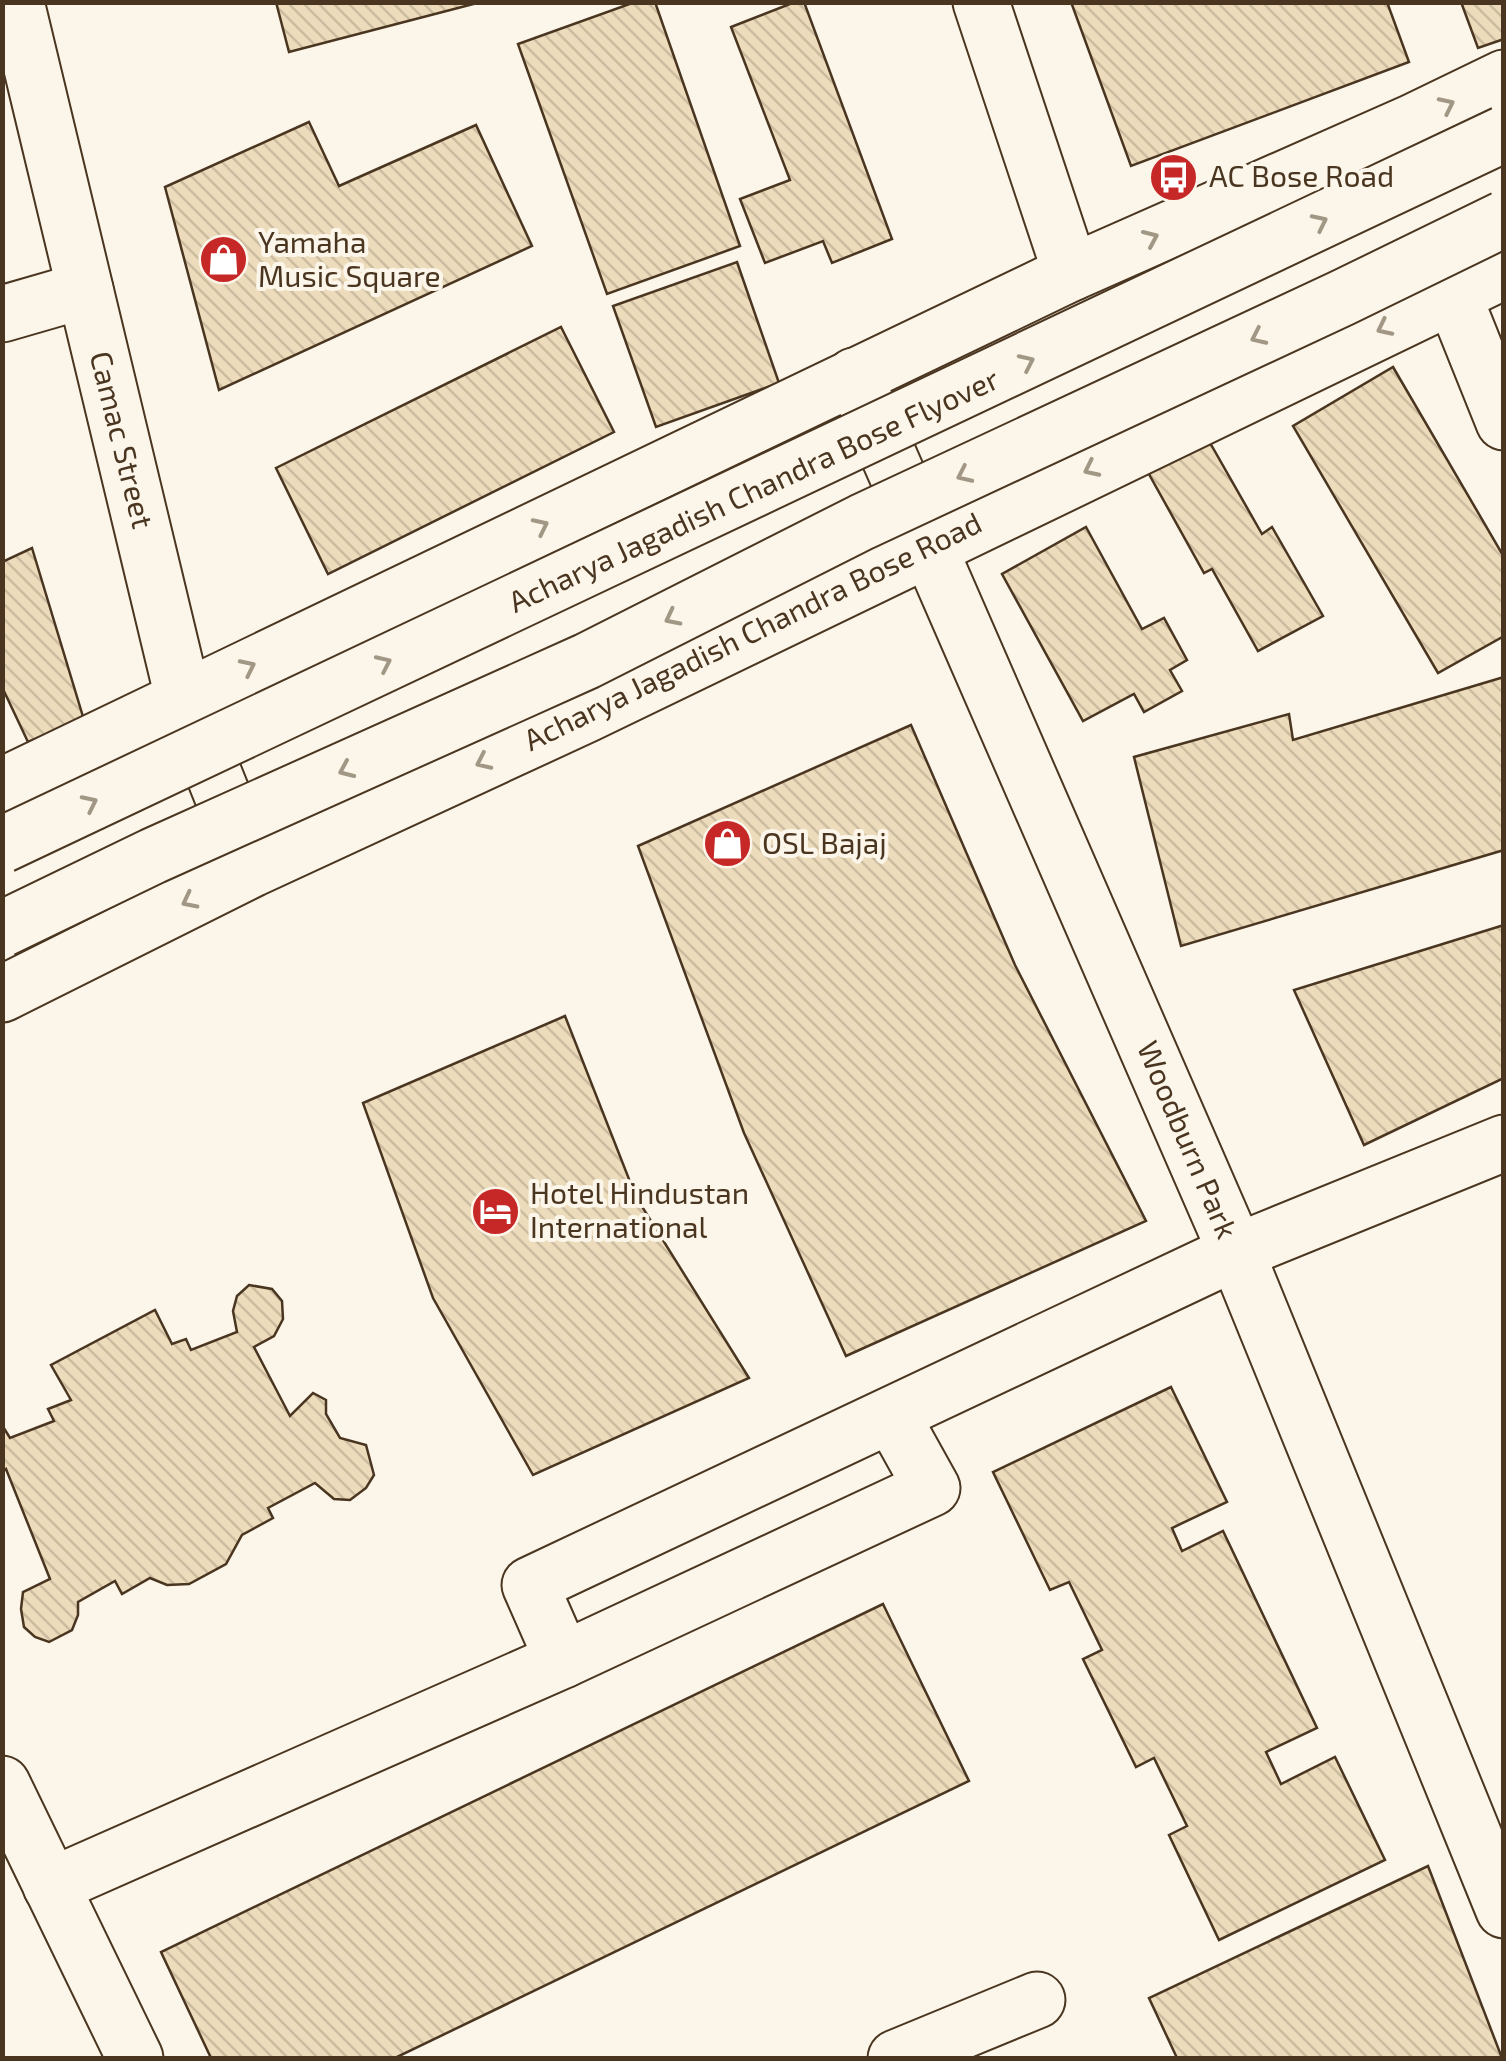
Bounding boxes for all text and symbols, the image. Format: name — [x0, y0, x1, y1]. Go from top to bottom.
one-way arrow — [1437, 98, 1455, 117]
bus stop icon: AC Bose Road — [1148, 151, 1200, 203]
place label: AC Bose Road — [1209, 157, 1394, 193]
one-way arrow — [1310, 214, 1328, 234]
place label: Yamaha Music Square — [258, 223, 441, 293]
one-way arrow — [1141, 230, 1159, 250]
shop icon: Yamaha Music Square — [197, 234, 249, 286]
one-way arrow — [1376, 316, 1394, 336]
one-way arrow — [1250, 325, 1268, 345]
street label: Camac Street — [84, 347, 162, 532]
one-way arrow — [1017, 355, 1035, 375]
street label: Acharya Jagadish Chandra Bose Flyover — [502, 359, 1004, 619]
one-way arrow — [1083, 456, 1101, 476]
one-way arrow — [956, 462, 974, 482]
street label: Acharya Jagadish Chandra Bose Road — [517, 503, 987, 757]
one-way arrow — [530, 519, 548, 539]
one-way arrow — [665, 606, 683, 625]
one-way arrow — [374, 655, 392, 675]
one-way arrow — [237, 659, 255, 679]
one-way arrow — [475, 750, 493, 770]
one-way arrow — [338, 758, 356, 778]
one-way arrow — [80, 795, 98, 815]
shop icon: OSL Bajaj — [701, 818, 753, 870]
place label: OSL Bajaj — [762, 824, 887, 860]
one-way arrow — [181, 888, 199, 908]
street label: Woodburn Park — [1131, 1035, 1247, 1243]
place label: Hotel Hindustan International — [530, 1174, 749, 1244]
hotel icon: Hotel Hindustan International — [469, 1185, 521, 1237]

